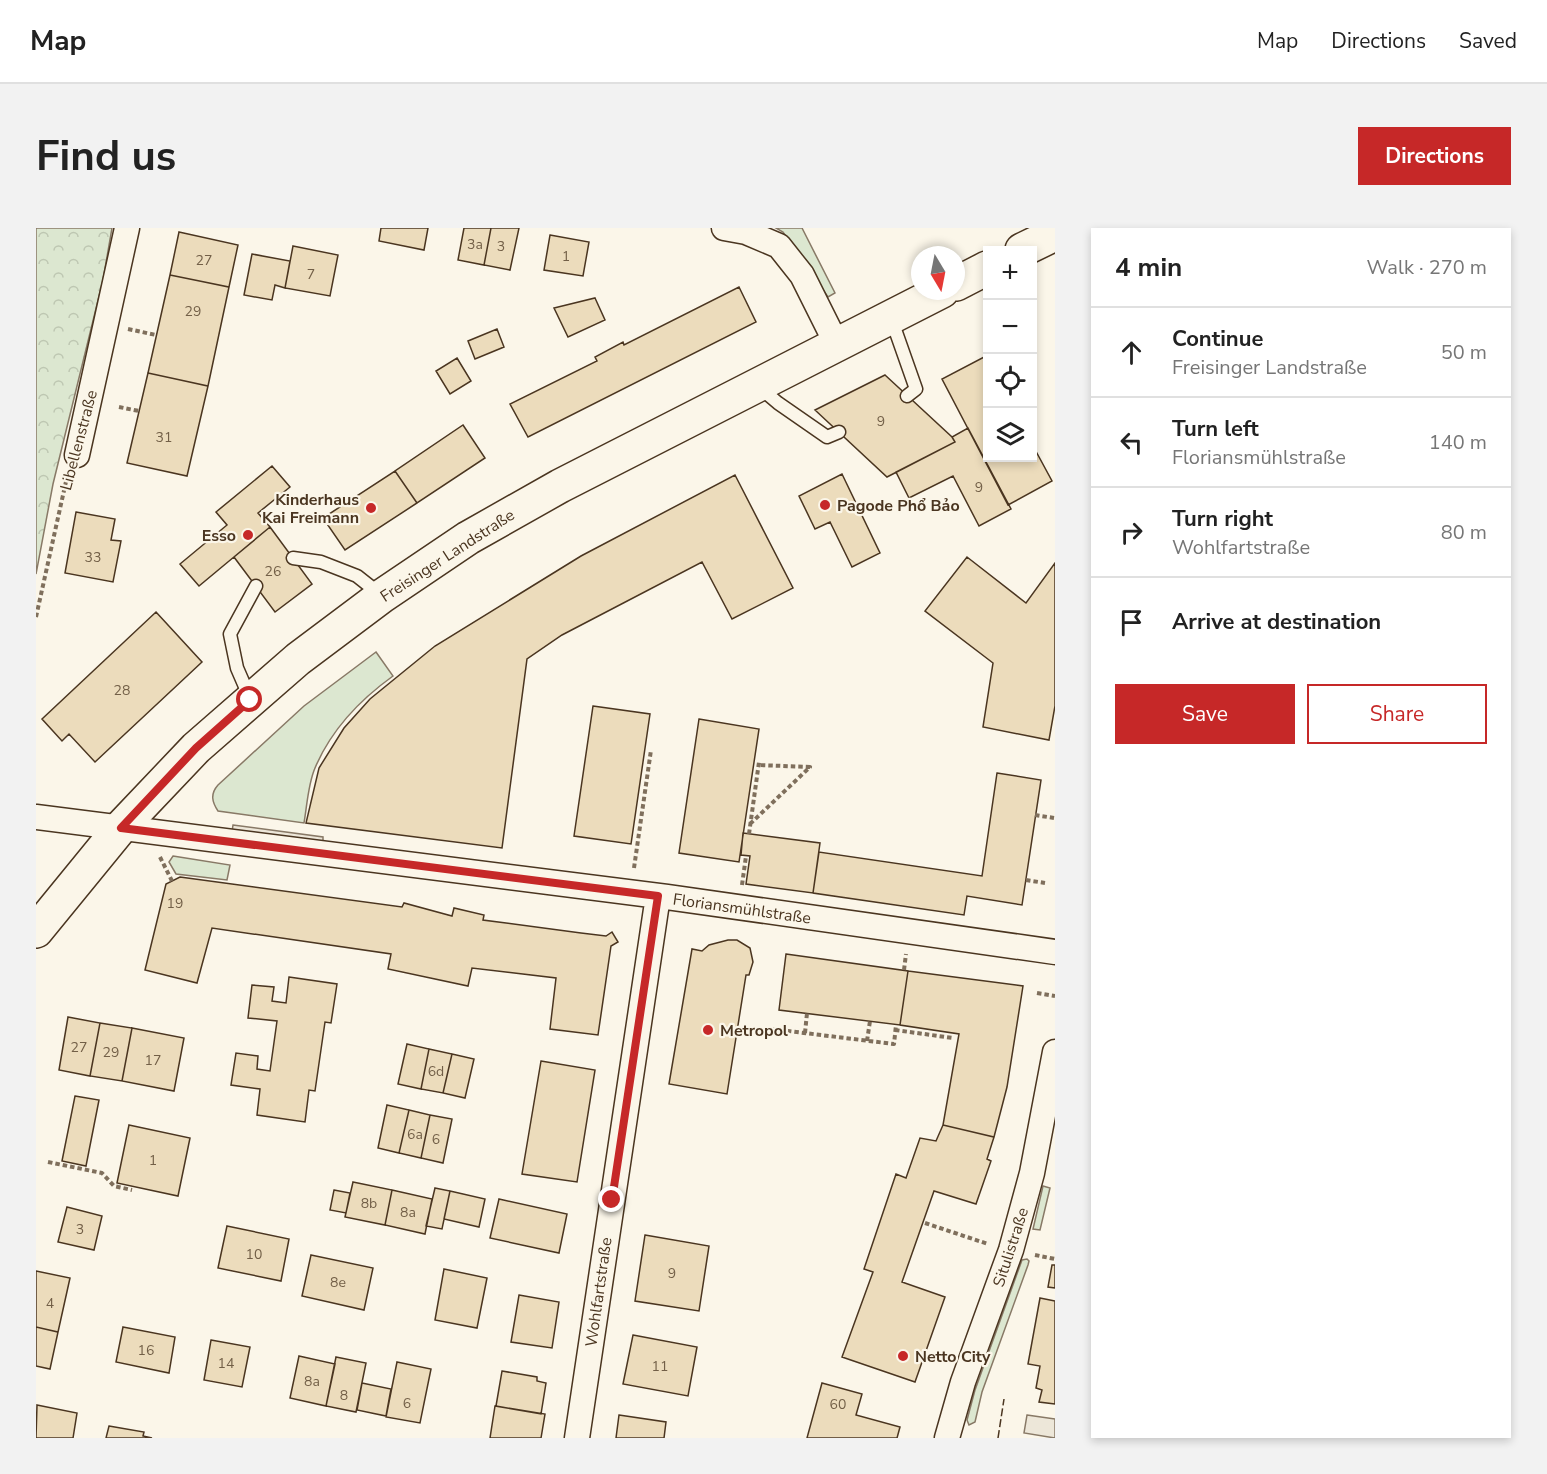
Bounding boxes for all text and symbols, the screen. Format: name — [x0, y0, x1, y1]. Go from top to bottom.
text: Map — [30, 22, 86, 60]
text: Map — [1257, 27, 1298, 55]
text: Directions — [1331, 27, 1426, 55]
text: Saved — [1459, 27, 1517, 55]
button: Directions — [1358, 127, 1511, 185]
text: Find us — [36, 128, 176, 185]
house number: 3a — [467, 235, 483, 254]
house number: 3 — [497, 237, 505, 256]
north arrow — [911, 246, 965, 300]
map controls — [983, 246, 1037, 462]
button: + — [983, 246, 1037, 300]
house number: 1 — [562, 247, 570, 266]
text: 4 min — [1115, 250, 1182, 285]
house number: 27 — [196, 251, 212, 270]
text: Walk · 270 m — [1367, 254, 1487, 281]
house number: 7 — [307, 265, 315, 284]
button: − — [983, 300, 1037, 354]
house number: 29 — [185, 302, 201, 321]
text: Continue — [1172, 324, 1263, 354]
icon: ahead — [1115, 336, 1148, 369]
text: 50 m — [1441, 339, 1487, 366]
button: locate — [983, 354, 1037, 408]
text: Freisinger Landstraße — [1172, 354, 1367, 381]
street label: Libellenstraße — [55, 388, 103, 493]
button: layers — [983, 408, 1037, 462]
house number: 9 — [877, 412, 885, 431]
text: Turn left — [1172, 414, 1259, 444]
icon: left — [1115, 426, 1148, 459]
house number: 31 — [156, 428, 172, 447]
text: 140 m — [1429, 429, 1487, 456]
text: Floriansmühlstraße — [1172, 444, 1346, 471]
house number: 9 — [975, 478, 983, 497]
place label: Kinderhaus Kai Freimann — [262, 489, 359, 529]
place label: Pagode Phổ Bảo — [837, 495, 960, 517]
marker: Pagode Phổ Bảo — [818, 498, 832, 512]
marker: Kinderhaus Kai Freimann — [364, 501, 378, 515]
street label: Freisinger Landstraße — [376, 504, 519, 608]
text: Turn right — [1172, 504, 1273, 534]
icon: right — [1115, 516, 1148, 549]
text: 80 m — [1441, 519, 1487, 546]
place label: Esso — [202, 525, 236, 547]
marker: Esso — [241, 528, 255, 542]
text: Wohlfartstraße — [1172, 534, 1310, 561]
house number: 33 — [85, 548, 101, 567]
house number: 26 — [265, 562, 281, 581]
icon: arrive — [1115, 606, 1148, 639]
text: Arrive at destination — [1172, 607, 1381, 637]
house number: 28 — [114, 681, 130, 700]
button: Save — [1115, 684, 1295, 744]
button: Share — [1307, 684, 1487, 744]
route start — [236, 686, 262, 712]
street label: Floriansmühlstraße — [671, 888, 812, 930]
house number: 19 — [167, 894, 183, 913]
place label: Metropol — [720, 1020, 788, 1042]
marker: Metropol — [701, 1023, 715, 1037]
house number: 27 — [71, 1038, 87, 1057]
house number: 29 — [103, 1043, 119, 1062]
house number: 17 — [145, 1051, 161, 1070]
house number: 6d — [428, 1062, 444, 1081]
house number: 6a — [407, 1125, 423, 1144]
house number: 6 — [432, 1130, 440, 1149]
house number: 1 — [149, 1151, 157, 1170]
route end — [598, 1186, 624, 1212]
house number: 8b — [361, 1194, 377, 1213]
house number: 8a — [400, 1203, 416, 1222]
street label: Situlistraße — [988, 1205, 1034, 1290]
house number: 3 — [76, 1220, 84, 1239]
street label: Wohlfartstraße — [580, 1236, 618, 1348]
house number: 10 — [246, 1245, 262, 1264]
house number: 9 — [668, 1264, 676, 1283]
house number: 8e — [330, 1273, 346, 1292]
house number: 4 — [46, 1294, 54, 1313]
house number: 16 — [138, 1341, 154, 1360]
place label: Netto City — [915, 1346, 991, 1368]
marker: Netto City — [896, 1349, 910, 1363]
house number: 14 — [218, 1354, 234, 1373]
house number: 11 — [652, 1357, 668, 1376]
house number: 8a — [304, 1372, 320, 1391]
house number: 8 — [340, 1386, 348, 1405]
house number: 6 — [403, 1394, 411, 1413]
house number: 60 — [830, 1395, 846, 1414]

